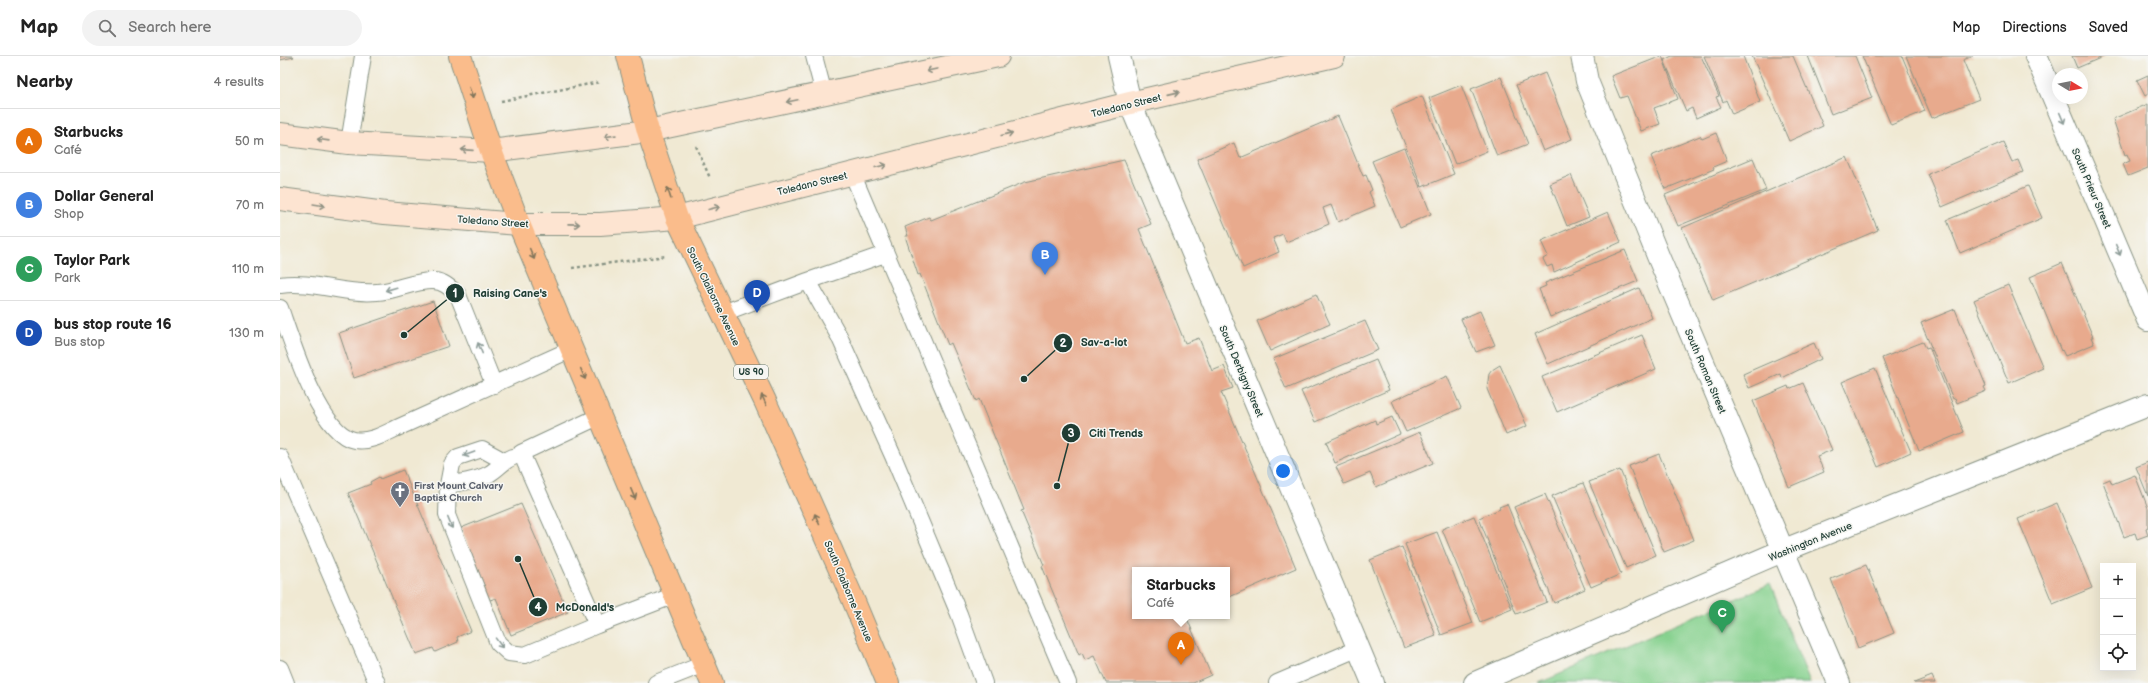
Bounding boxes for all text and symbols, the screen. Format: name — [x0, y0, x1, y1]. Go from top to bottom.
search box — [82, 10, 362, 46]
text: Map — [20, 16, 58, 39]
icon: search — [96, 17, 118, 39]
text: Search here — [128, 18, 211, 37]
text: Map — [1952, 19, 1980, 36]
text: Directions — [2002, 19, 2067, 36]
text: Saved — [2089, 19, 2128, 36]
one-way arrow — [926, 67, 939, 75]
north arrow — [2052, 68, 2088, 104]
text: Nearby — [16, 72, 73, 92]
text: 4 results — [214, 74, 264, 90]
one-way arrow — [468, 87, 475, 100]
one-way arrow — [1167, 89, 1180, 96]
street label: Toledano Street — [1090, 92, 1162, 120]
one-way arrow — [785, 97, 798, 105]
one-way arrow — [2059, 111, 2066, 123]
text: Starbucks — [54, 123, 123, 142]
one-way arrow — [1000, 130, 1013, 138]
one-way arrow — [604, 132, 617, 140]
text: A — [25, 133, 33, 149]
text: 50 m — [235, 133, 264, 149]
one-way arrow — [317, 136, 330, 144]
text: Café — [54, 142, 82, 158]
one-way arrow — [461, 146, 474, 153]
street label: South Prieur Street — [2069, 147, 2113, 230]
one-way arrow — [874, 162, 887, 169]
street label: Toledano Street — [776, 170, 848, 198]
text: Dollar General — [54, 187, 154, 206]
one-way arrow — [664, 187, 672, 199]
text: B — [24, 197, 34, 213]
text: 70 m — [236, 197, 264, 213]
one-way arrow — [312, 202, 325, 210]
one-way arrow — [708, 204, 721, 211]
text: Shop — [54, 206, 84, 222]
street label: Toledano Street — [457, 214, 529, 230]
one-way arrow — [567, 220, 580, 228]
pin: B — [1032, 242, 1058, 275]
one-way arrow — [2115, 244, 2123, 256]
street label: South Claiborne Avenue — [684, 245, 742, 348]
one-way arrow — [529, 248, 537, 260]
text: Taylor Park — [54, 251, 130, 270]
text: C — [24, 261, 34, 277]
text: 110 m — [232, 261, 264, 277]
text: Park — [54, 270, 80, 286]
pin: D — [744, 280, 770, 313]
callout: Raising Cane's — [445, 282, 555, 305]
one-way arrow — [385, 285, 398, 293]
text: 1 — [452, 286, 458, 301]
text: Raising Cane's — [473, 287, 548, 300]
text: bus stop route 16 — [54, 315, 172, 334]
street label: South Derbigny Street — [1216, 324, 1266, 419]
text: D — [24, 325, 34, 341]
text: 130 m — [229, 325, 264, 341]
street label: South Roman Street — [1682, 327, 1728, 416]
callout: Sav-a-lot — [1053, 331, 1135, 354]
text: Bus stop — [54, 334, 105, 350]
text: 2 — [1059, 336, 1067, 351]
text: Sav-a-lot — [1081, 336, 1127, 349]
one-way arrow — [475, 343, 483, 355]
road number: US 90 — [734, 365, 768, 379]
one-way arrow — [579, 368, 587, 380]
one-way arrow — [760, 394, 767, 406]
callout: Citi Trends — [1061, 421, 1151, 444]
text: 3 — [1067, 426, 1075, 441]
text: Citi Trends — [1089, 427, 1143, 440]
one-way arrow — [463, 450, 475, 458]
your location — [1273, 461, 1293, 481]
church icon: First Mount Calvary Baptist Church — [389, 480, 411, 508]
place label: First Mount Calvary Baptist Church — [414, 480, 503, 504]
one-way arrow — [630, 487, 637, 499]
one-way arrow — [813, 513, 820, 525]
one-way arrow — [446, 516, 454, 528]
street label: Washington Avenue — [1767, 520, 1854, 564]
street label: South Claiborne Avenue — [821, 539, 875, 644]
map controls — [2100, 563, 2136, 671]
button: + — [2100, 563, 2136, 599]
popup — [1132, 567, 1230, 619]
text: Starbucks — [1146, 576, 1216, 595]
callout: McDonald's — [528, 595, 622, 618]
text: Café — [1146, 595, 1174, 611]
button: − — [2100, 599, 2136, 635]
text: 4 — [534, 600, 542, 615]
pin: C — [1709, 600, 1735, 633]
text: McDonald's — [556, 601, 615, 614]
pin: A — [1168, 632, 1194, 665]
button: locate — [2100, 635, 2136, 671]
one-way arrow — [495, 637, 503, 648]

